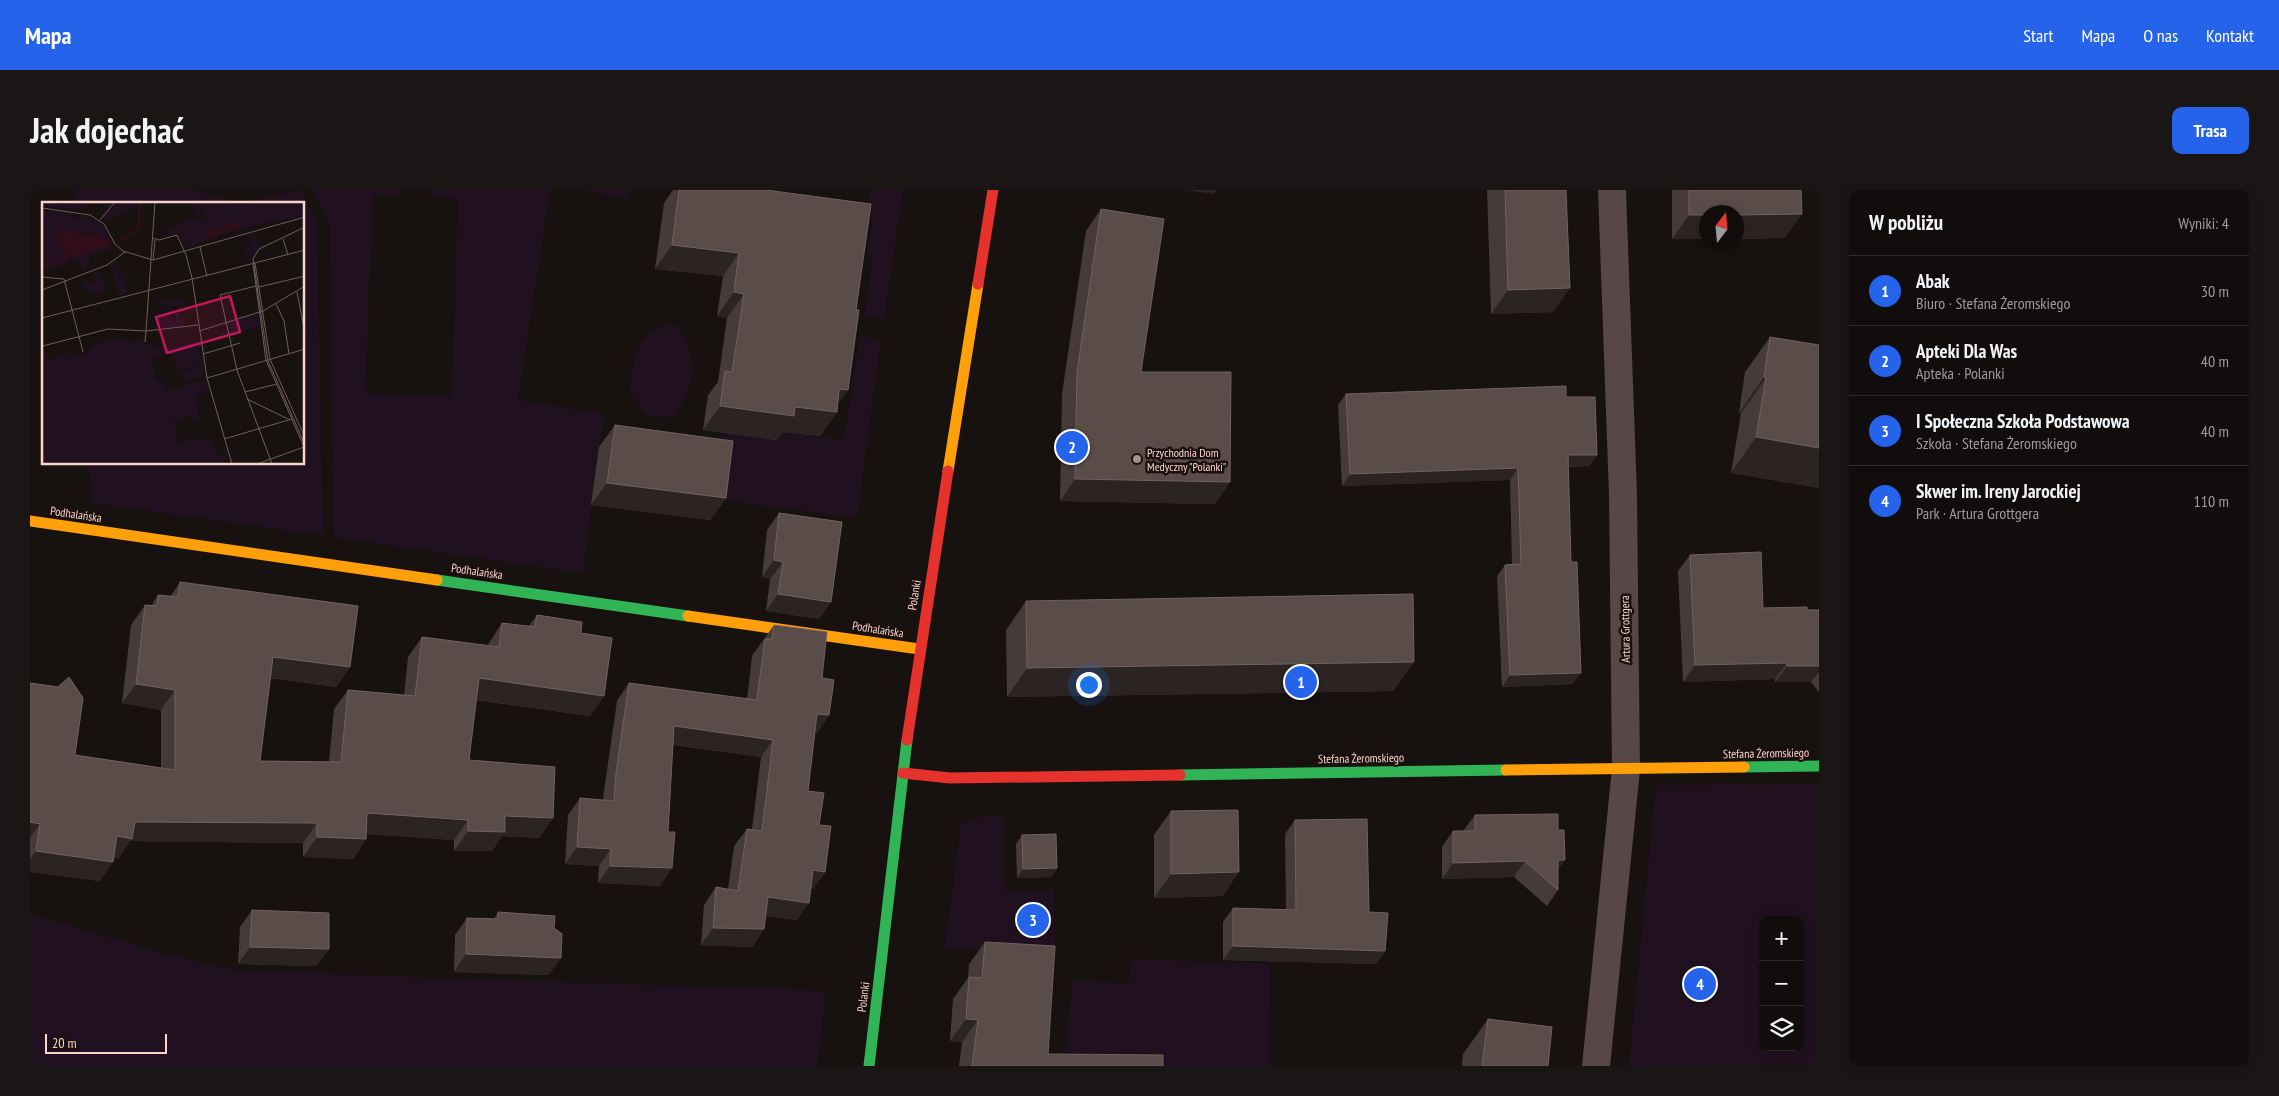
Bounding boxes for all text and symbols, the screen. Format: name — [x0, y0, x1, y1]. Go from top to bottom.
text: Mapa — [25, 20, 72, 51]
text: Start — [2023, 24, 2053, 47]
text: Mapa — [2081, 24, 2115, 47]
text: O nas — [2143, 24, 2178, 47]
text: Kontakt — [2206, 24, 2254, 47]
text: Jak dojechać — [30, 107, 184, 153]
button: Trasa — [2172, 107, 2249, 154]
inset map — [42, 202, 305, 465]
north arrow — [1699, 205, 1744, 250]
text: W pobliżu — [1869, 209, 1943, 236]
text: Wyniki: 4 — [2178, 213, 2229, 233]
text: Abak — [1916, 269, 1950, 293]
text: 1 — [1881, 281, 1889, 301]
text: 30 m — [2201, 281, 2229, 301]
text: Biuro · Stefana Żeromskiego — [1916, 293, 2070, 313]
text: Apteki Dla Was — [1916, 339, 2017, 363]
text: 2 — [1881, 351, 1889, 371]
text: 40 m — [2201, 351, 2229, 371]
text: Apteka · Polanki — [1916, 363, 2005, 383]
text: I Społeczna Szkoła Podstawowa — [1916, 409, 2130, 433]
text: 3 — [1881, 421, 1889, 441]
text: 40 m — [2201, 421, 2229, 441]
pin: 2 — [1056, 428, 1088, 466]
text: Szkoła · Stefana Żeromskiego — [1916, 433, 2077, 453]
place label: Przychodnia Dom Medyczny "Polanki" — [1147, 445, 1226, 474]
marker: Przychodnia Dom Medyczny "Polanki" — [1131, 453, 1143, 465]
text: Skwer im. Ireny Jarockiej — [1916, 479, 2081, 503]
text: 4 — [1881, 491, 1889, 511]
text: 110 m — [2194, 491, 2229, 511]
street label: Podhalańska — [49, 503, 103, 525]
text: Park · Artura Grottgera — [1916, 503, 2039, 523]
street label: Podhalańska — [450, 560, 504, 582]
street label: Polanki — [904, 579, 924, 611]
street label: Artura Grottgera — [1617, 595, 1633, 663]
street label: Podhalańska — [851, 618, 905, 640]
pin: 1 — [1285, 663, 1317, 701]
your location — [1076, 672, 1102, 698]
street label: Stefana Żeromskiego — [1723, 745, 1809, 761]
street label: Stefana Żeromskiego — [1318, 750, 1404, 766]
pin: 3 — [1017, 901, 1049, 939]
map controls — [1759, 916, 1804, 1051]
button: + — [1759, 916, 1804, 961]
button: − — [1759, 961, 1804, 1006]
pin: 4 — [1684, 965, 1716, 1003]
street label: Polanki — [854, 981, 872, 1013]
button: layers — [1759, 1006, 1804, 1051]
scale bar — [45, 1031, 168, 1054]
text: 20 m — [52, 1034, 77, 1052]

